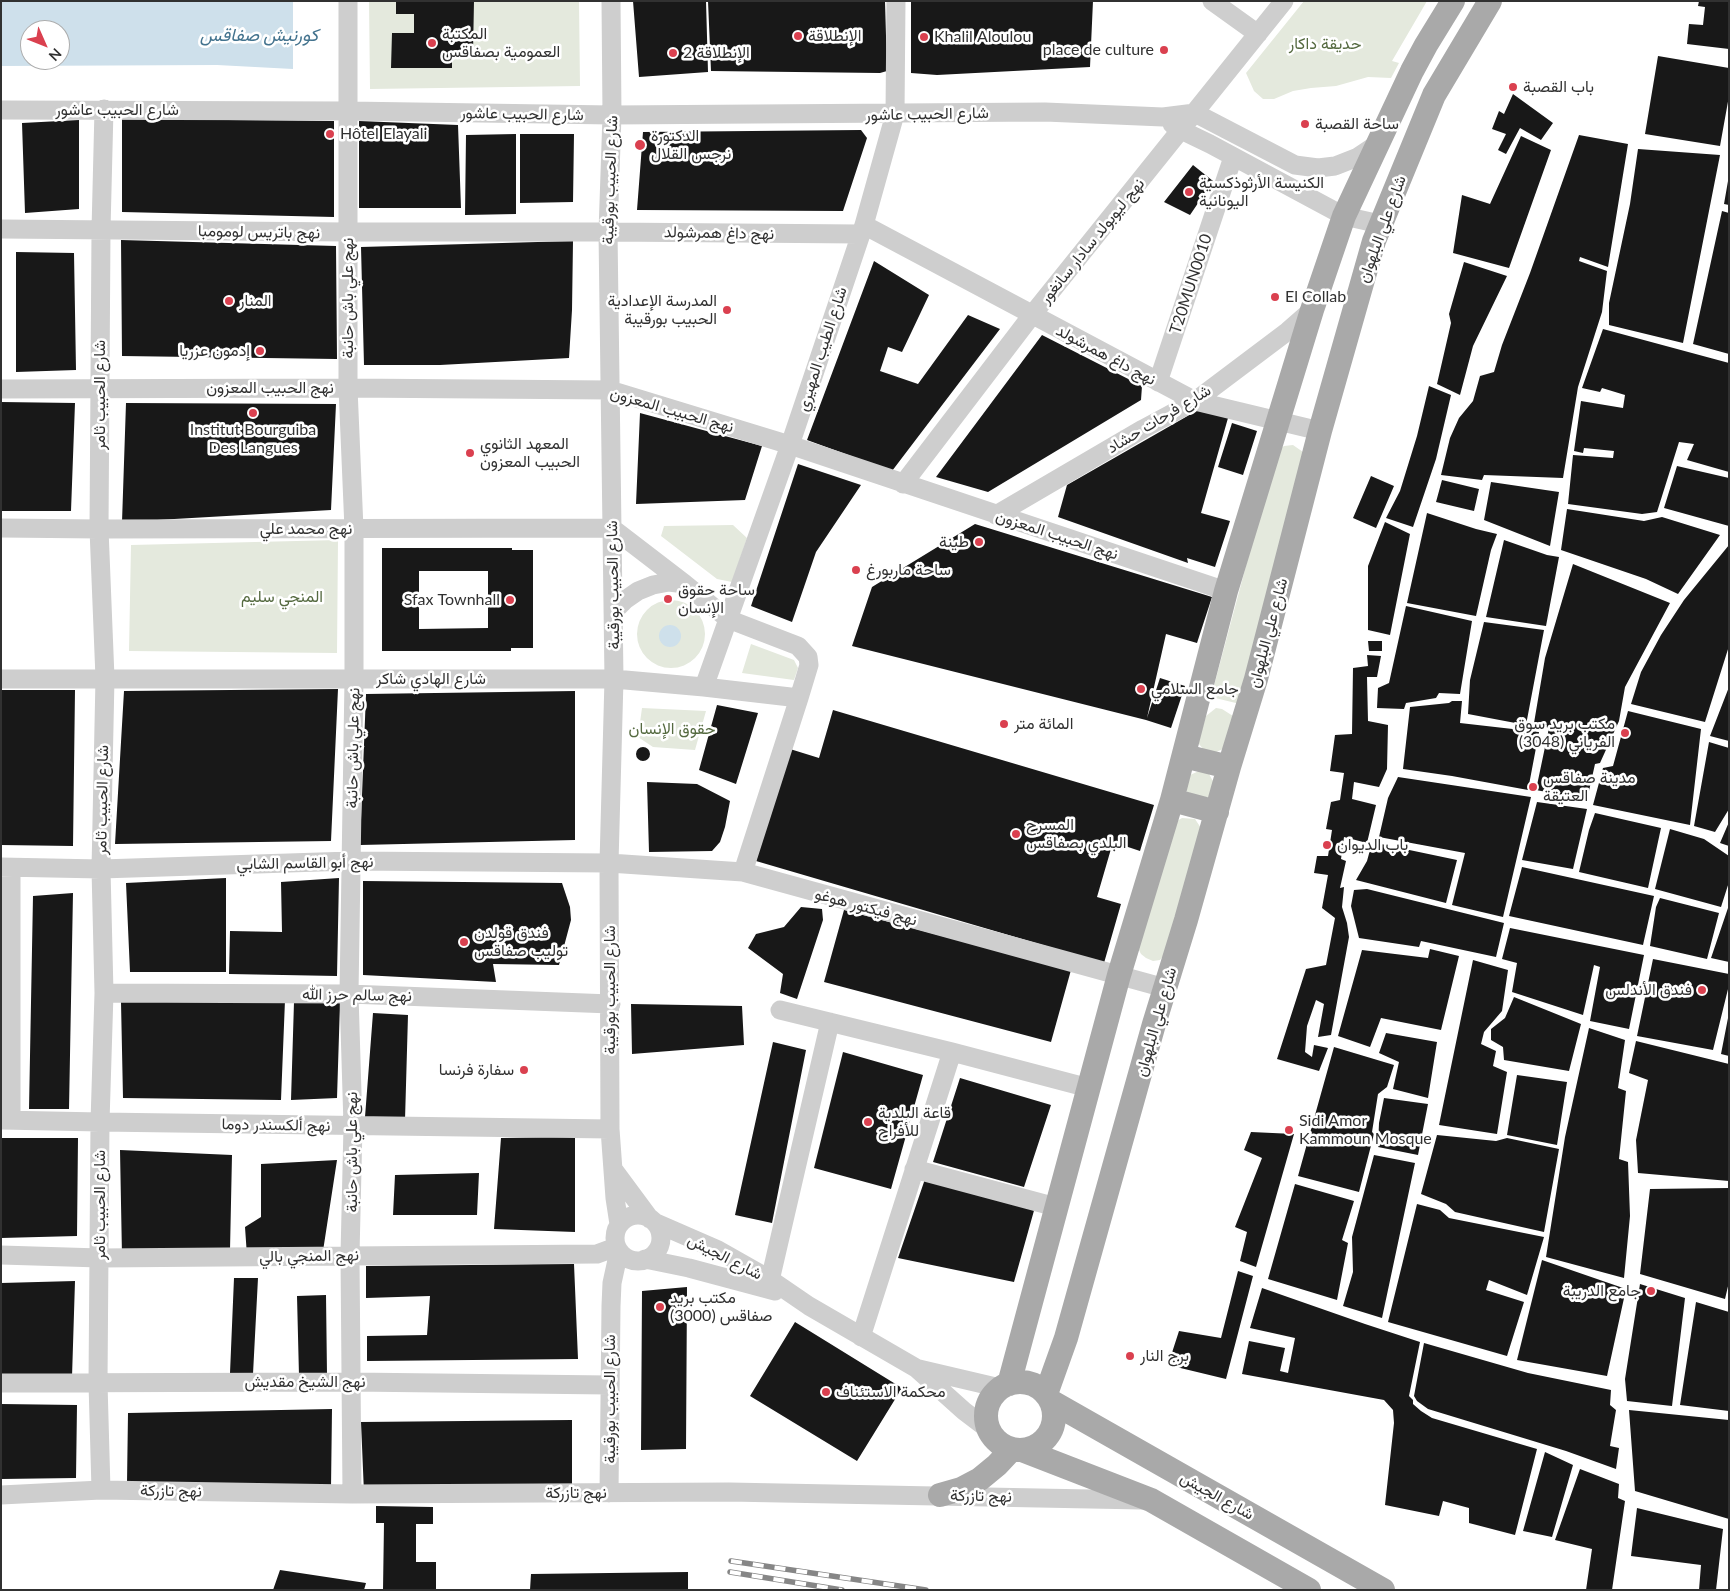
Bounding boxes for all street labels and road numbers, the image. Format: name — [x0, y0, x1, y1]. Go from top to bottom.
street label: شارع الحبيب عاشور — [55, 100, 179, 120]
street label: شارع الحبيب عاشور — [460, 103, 584, 125]
street label: شارع الحبيب عاشور — [865, 103, 989, 125]
street label: شارع الحبيب بورقيبة — [598, 115, 622, 245]
street label: شارع علي البلهوان — [1354, 173, 1410, 285]
street label: نهج ليوبولد سادار سانغور — [1035, 174, 1149, 308]
street label: نهج باتريس لومومبا — [198, 221, 320, 243]
street label: نهج داغ همرشولد — [664, 222, 774, 244]
street label: T20MUN0010 — [1166, 232, 1216, 336]
street label: نهج علي باش حانبة — [338, 238, 358, 358]
street label: شارع الطيب المهيري — [793, 284, 851, 414]
street label: نهج داغ همرشولد — [1053, 321, 1159, 389]
street label: شارع الحبيب ثامر — [90, 340, 110, 450]
street label: نهج الحبيب المعزون — [206, 378, 334, 398]
street label: شارع فرحات حشاد — [1104, 380, 1214, 458]
street label: نهج الحبيب المعزون — [608, 383, 736, 437]
street label: نهج الحبيب المعزون — [993, 506, 1121, 564]
street label: نهج محمد علي — [260, 519, 352, 539]
street label: شارع الحبيب بورقيبة — [602, 520, 624, 650]
street label: شارع علي البلهوان — [1244, 576, 1292, 690]
street label: شارع الهادي شاكر — [376, 669, 486, 689]
street label: نهج علي باش حانبة — [342, 687, 364, 809]
street label: شارع الحبيب ثامر — [91, 745, 113, 855]
street label: نهج أبو القاسم الشابي — [236, 852, 374, 874]
street label: نهج فيكتور هوغو — [813, 884, 919, 930]
street label: شارع الحبيب بورقيبة — [600, 926, 620, 1054]
street label: شارع علي البلهوان — [1131, 965, 1181, 1079]
street label: نهج سالم حرز الله — [302, 984, 412, 1006]
street label: نهج علي باش حانبة — [342, 1092, 362, 1212]
street label: نهج ألكسندر دوما — [222, 1114, 330, 1136]
street label: شارع الحبيب ثامر — [90, 1150, 110, 1260]
street label: شارع الجيش — [685, 1230, 765, 1284]
street label: نهج المنجي بالي — [259, 1246, 359, 1266]
street label: شارع الحبيب بورقيبة — [600, 1335, 620, 1463]
street label: نهج الشيخ مقديش — [244, 1372, 366, 1392]
street label: شارع الجيش — [1177, 1468, 1257, 1524]
street label: نهج تازركة — [140, 1481, 202, 1501]
street label: نهج تازركة — [545, 1483, 607, 1503]
street label: نهج تازركة — [950, 1486, 1012, 1506]

